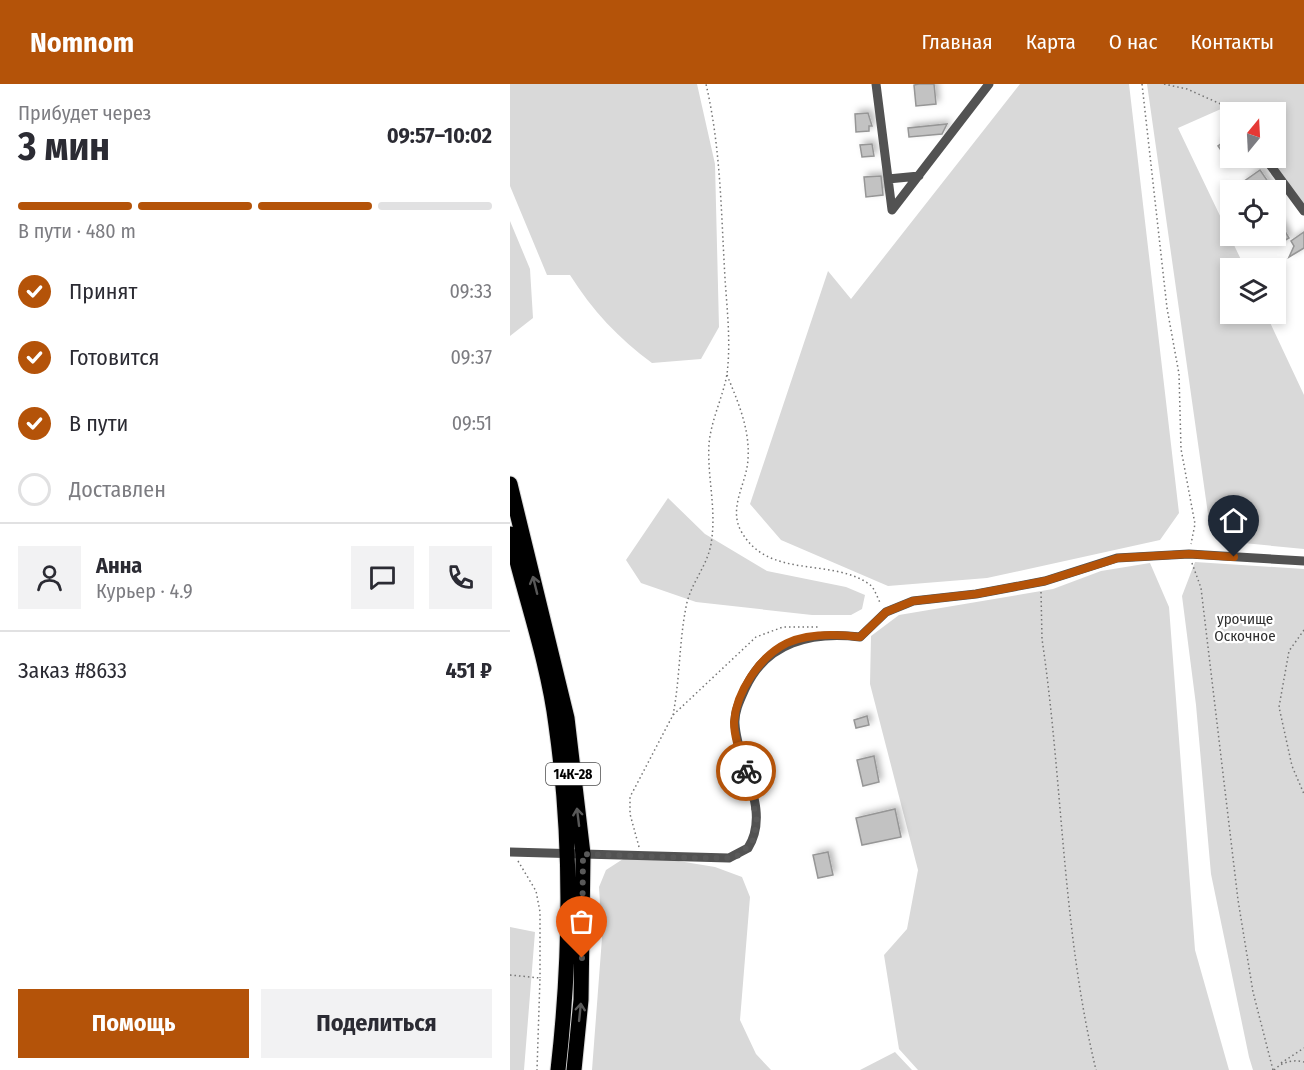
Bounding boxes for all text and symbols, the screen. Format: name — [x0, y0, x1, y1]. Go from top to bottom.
text: Nomnom — [30, 26, 134, 59]
text: Главная — [922, 29, 993, 55]
text: Карта — [1026, 29, 1076, 55]
text: О нас — [1109, 29, 1157, 55]
text: Контакты — [1190, 29, 1274, 55]
text: Прибудет через — [18, 101, 151, 125]
north arrow — [1220, 102, 1286, 168]
map controls — [1220, 102, 1286, 324]
text: 09:57–10:02 — [387, 122, 492, 149]
text: 3 мин — [18, 124, 110, 170]
button: locate — [1220, 180, 1286, 246]
text: В пути · 480 m — [18, 219, 136, 243]
button: layers — [1220, 258, 1286, 324]
icon: check — [18, 275, 51, 308]
text: Принят — [69, 278, 137, 305]
text: 09:33 — [450, 279, 492, 303]
icon: check — [18, 341, 51, 374]
text: Готовится — [69, 344, 160, 371]
text: 09:37 — [451, 345, 492, 369]
icon: check — [18, 407, 51, 440]
text: В пути — [69, 410, 128, 437]
text: 09:51 — [452, 411, 492, 435]
text: Доставлен — [69, 476, 166, 503]
pin — [1208, 495, 1259, 557]
icon: home — [1217, 504, 1250, 537]
button: person — [18, 546, 81, 609]
button: chat — [351, 546, 414, 609]
button: phone — [429, 546, 492, 609]
text: Анна — [96, 552, 142, 579]
one-way arrow — [529, 575, 541, 594]
text: Курьер · 4.9 — [96, 579, 193, 603]
park label: урочище Оскочное — [1214, 610, 1276, 645]
text: Заказ #8633 — [18, 657, 127, 684]
text: 451 ₽ — [446, 657, 492, 684]
courier — [716, 741, 776, 801]
icon: bike — [730, 755, 763, 788]
road number: 14К-28 — [546, 763, 600, 785]
one-way arrow — [573, 808, 584, 828]
pin — [556, 896, 607, 958]
icon: bag — [565, 905, 598, 938]
button: Помощь — [18, 989, 249, 1058]
button: Поделиться — [261, 989, 492, 1058]
one-way arrow — [574, 1002, 585, 1022]

